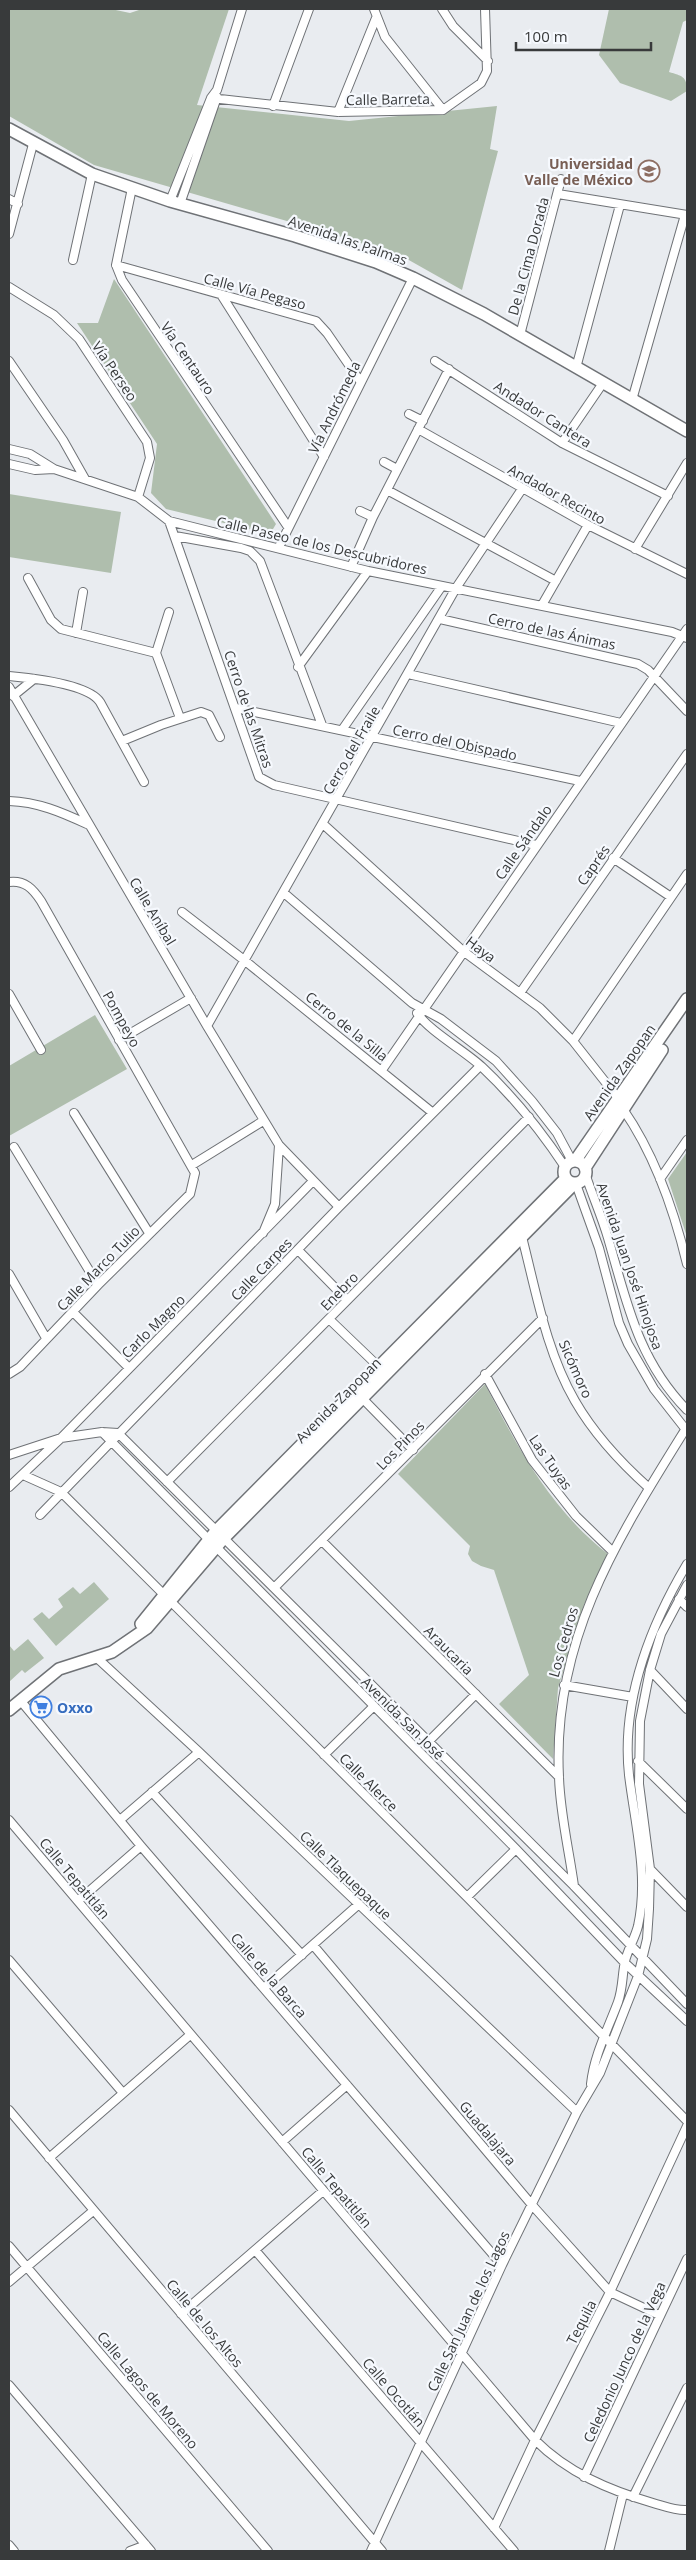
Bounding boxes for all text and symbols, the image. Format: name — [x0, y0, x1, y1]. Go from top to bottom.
scale bar — [516, 20, 651, 52]
text: 100 m — [524, 26, 568, 46]
street label: Calle Barreta — [346, 89, 430, 109]
place label: Universidad Valle de México — [525, 154, 633, 189]
school or university icon: Universidad Valle de México — [637, 159, 661, 183]
street label: De la Cima Dorada — [503, 195, 553, 317]
street label: Avenida las Palmas — [286, 211, 410, 269]
street label: Calle Vía Pegaso — [202, 268, 308, 314]
street label: Vía Centauro — [157, 318, 219, 398]
street label: Vía Perseo — [88, 337, 142, 405]
street label: Vía Andrómeda — [303, 358, 365, 456]
street label: Andador Cantera — [491, 376, 595, 452]
street label: Andador Recinto — [505, 459, 609, 529]
street label: Calle Paseo de los Descubridores — [215, 512, 429, 579]
street label: Cerro de las Ánimas — [486, 608, 618, 654]
street label: Cerro de las Mitras — [220, 648, 278, 771]
street label: Cerro del Fraile — [318, 702, 384, 798]
street label: Cerro del Obispado — [391, 720, 519, 764]
street label: Calle Sándalo — [490, 801, 556, 883]
street label: Caprés — [572, 841, 614, 889]
street label: Calle Aníbal — [125, 874, 181, 948]
street label: Haya — [462, 932, 500, 966]
street label: Pompeyo — [99, 987, 145, 1051]
street label: Cerro de la Silla — [302, 987, 392, 1065]
street label: Avenida Zapopan — [579, 1020, 659, 1124]
street label: Avenida Juan José Hinojosa — [592, 1180, 668, 1352]
street label: Calle Marco Tulio — [52, 1221, 144, 1315]
street label: Calle Carpes — [226, 1233, 296, 1305]
street label: Enebro — [316, 1268, 362, 1314]
street label: Carlo Magno — [117, 1290, 189, 1362]
street label: Sicómoro — [555, 1337, 597, 1401]
street label: Avenida Zapopan — [291, 1353, 385, 1447]
street label: Los Pinos — [372, 1416, 428, 1474]
street label: Las Tuyas — [525, 1431, 577, 1494]
street label: Los Cedros — [544, 1604, 582, 1679]
street label: Araucaria — [420, 1621, 478, 1679]
street label: Avenida San José — [357, 1672, 449, 1764]
supermarket icon: Oxxo — [29, 1695, 53, 1719]
place label: Oxxo — [57, 1698, 93, 1717]
street label: Calle Alerce — [336, 1749, 403, 1816]
street label: Calle Tlaquepaque — [296, 1826, 396, 1924]
street label: Calle Tepatitlán — [35, 1833, 115, 1923]
street label: Calle de la Barca — [227, 1928, 311, 2022]
street label: Guadalajara — [455, 2097, 521, 2169]
street label: Calle Tepatitlán — [297, 2142, 377, 2232]
street label: Calle San Juan de los Lagos — [422, 2227, 514, 2394]
street label: Calle de los Altos — [162, 2275, 248, 2371]
street label: Celedonio Junco de la Vega — [578, 2278, 670, 2446]
street label: Tequila — [562, 2296, 600, 2348]
street label: Calle Lagos de Moreno — [93, 2327, 203, 2453]
street label: Calle Ocotlán — [359, 2353, 429, 2431]

